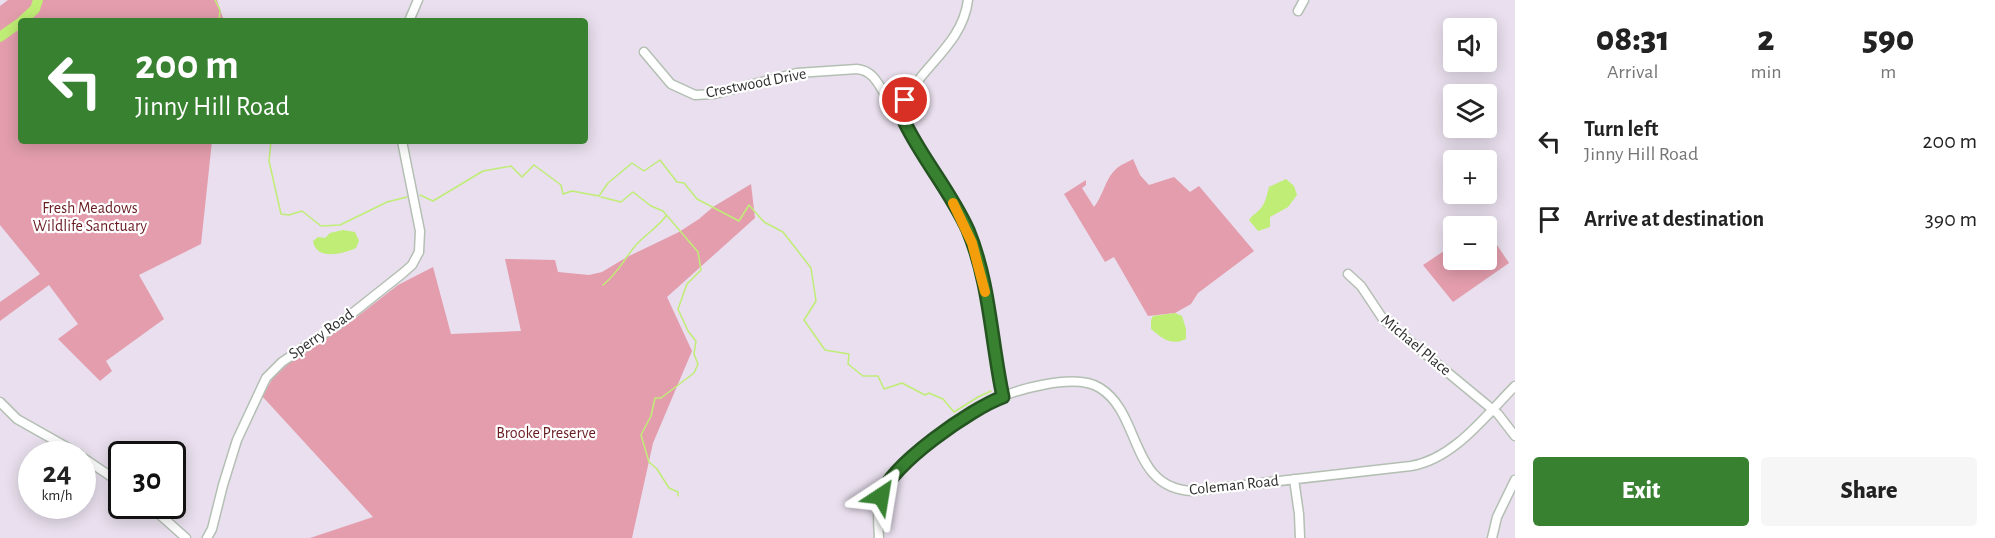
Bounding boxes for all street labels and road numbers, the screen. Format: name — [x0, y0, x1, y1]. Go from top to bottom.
street label: Crestwood Drive — [704, 65, 808, 101]
street label: Sperry Road — [286, 306, 357, 363]
street label: Michael Place — [1378, 311, 1454, 379]
street label: Coleman Road — [1188, 472, 1280, 498]

